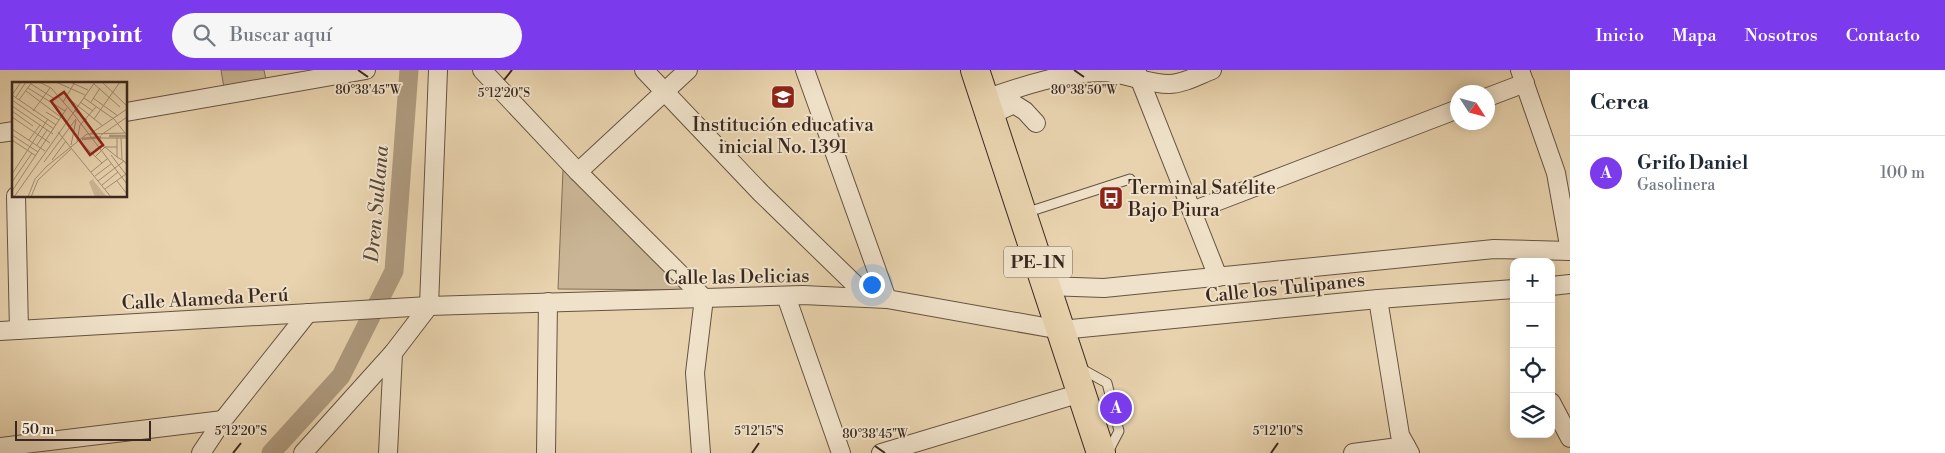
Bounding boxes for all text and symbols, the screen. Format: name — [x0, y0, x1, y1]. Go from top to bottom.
search box — [172, 13, 522, 58]
text: Turnpoint — [25, 20, 142, 50]
icon: search — [190, 21, 218, 49]
text: Buscar aquí — [230, 23, 332, 47]
text: Inicio — [1595, 24, 1644, 47]
text: Mapa — [1672, 24, 1717, 47]
text: Nosotros — [1745, 24, 1818, 47]
text: Contacto — [1846, 24, 1920, 47]
inset map — [12, 82, 128, 198]
text: 80°38'45"W — [335, 83, 402, 98]
text: 80°38'50"W — [1051, 83, 1118, 98]
school or university icon: Institución educativa inicial No. 1391 — [770, 84, 796, 110]
north arrow — [1450, 85, 1495, 130]
text: 5°12'20"S — [478, 86, 530, 101]
text: Cerca — [1590, 90, 1649, 116]
place label: Institución educativa inicial No. 1391 — [692, 113, 874, 159]
water label: Dren Sullana — [360, 144, 395, 265]
text: Grifo Daniel — [1637, 151, 1748, 175]
text: A — [1600, 163, 1612, 183]
text: 100 m — [1880, 163, 1925, 183]
text: Gasolinera — [1637, 175, 1715, 195]
place label: Terminal Satélite Bajo Piura — [1127, 176, 1276, 222]
bus stop icon: Terminal Satélite Bajo Piura — [1098, 185, 1124, 211]
road number: PE-1N — [1004, 246, 1072, 278]
map controls — [1510, 258, 1555, 438]
button: + — [1510, 258, 1555, 303]
street label: Calle las Delicias — [664, 264, 810, 290]
street label: Calle los Tulipanes — [1204, 268, 1366, 308]
your location — [859, 272, 885, 298]
street label: Calle Alameda Perú — [121, 283, 289, 315]
button: − — [1510, 303, 1555, 348]
button: locate — [1510, 348, 1555, 393]
pin: A — [1100, 389, 1132, 427]
button: layers — [1510, 393, 1555, 438]
scale bar — [15, 418, 151, 441]
text: 50 m — [22, 421, 54, 439]
text: 5°12'20"S — [215, 424, 267, 439]
text: 5°12'15"S — [734, 424, 784, 439]
text: 5°12'10"S — [1253, 424, 1303, 439]
text: 80°38'45"W — [842, 427, 909, 442]

